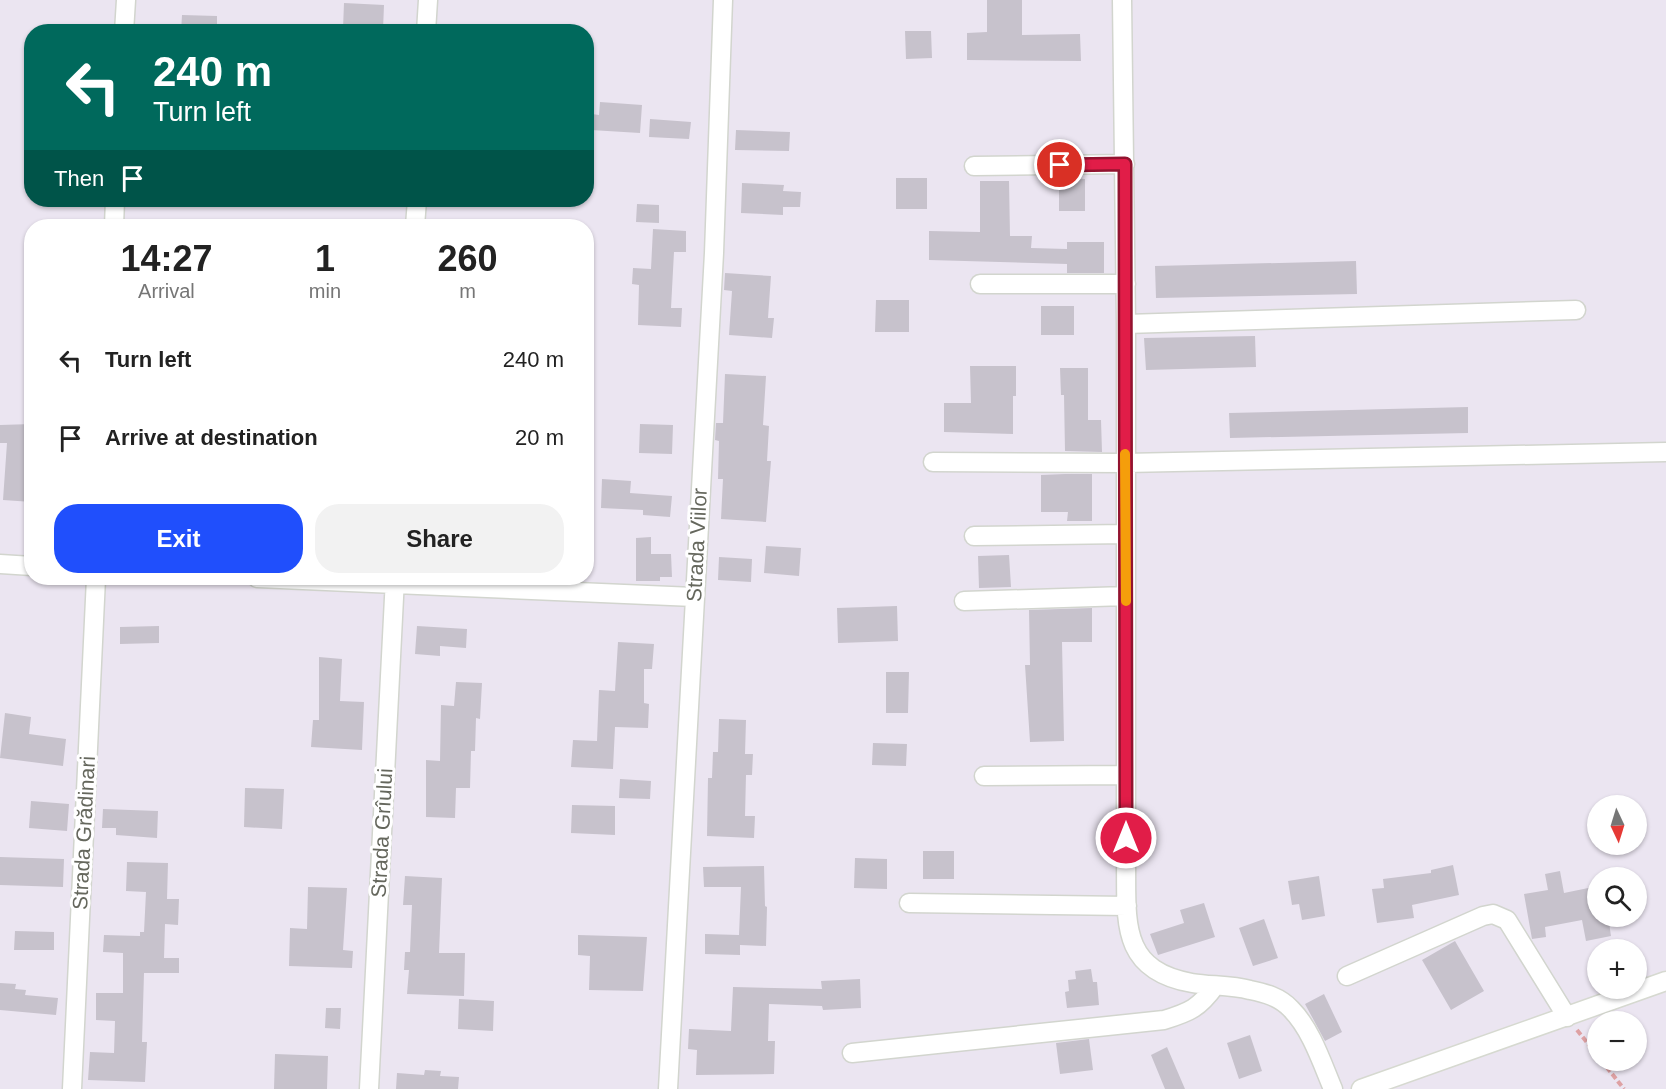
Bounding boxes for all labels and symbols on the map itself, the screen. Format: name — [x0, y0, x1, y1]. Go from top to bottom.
pin — [1034, 139, 1085, 190]
street label: Strada Viilor — [682, 487, 711, 603]
street label: Strada Grădinari — [68, 755, 99, 911]
street label: Strada Grîului — [367, 768, 396, 898]
north arrow — [1587, 795, 1647, 855]
position arrow — [1094, 806, 1158, 870]

